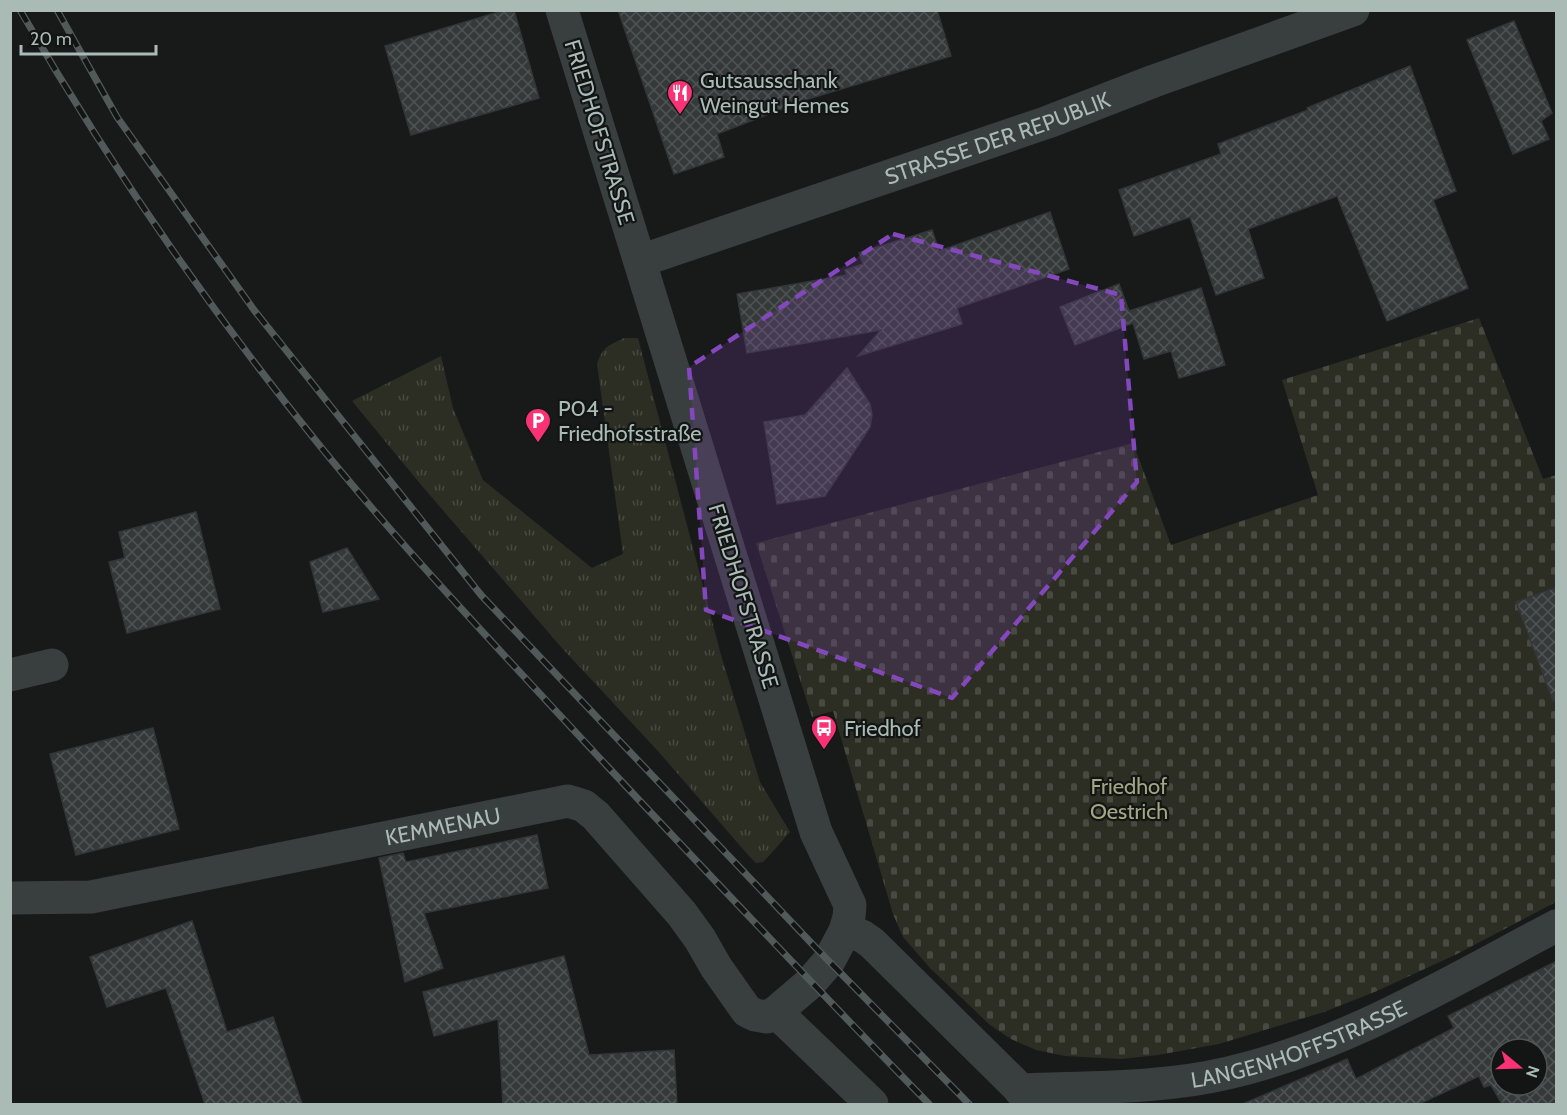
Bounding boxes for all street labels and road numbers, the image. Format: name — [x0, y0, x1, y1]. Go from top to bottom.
street label: FRIEDHOFSTRASSE — [559, 36, 640, 228]
street label: STRASSE DER REPUBLIK — [881, 86, 1115, 191]
street label: FRIEDHOFSTRASSE — [703, 500, 784, 692]
street label: KEMMENAU — [383, 802, 503, 851]
street label: LANGENHOFFSTRASSE — [1189, 994, 1411, 1094]

